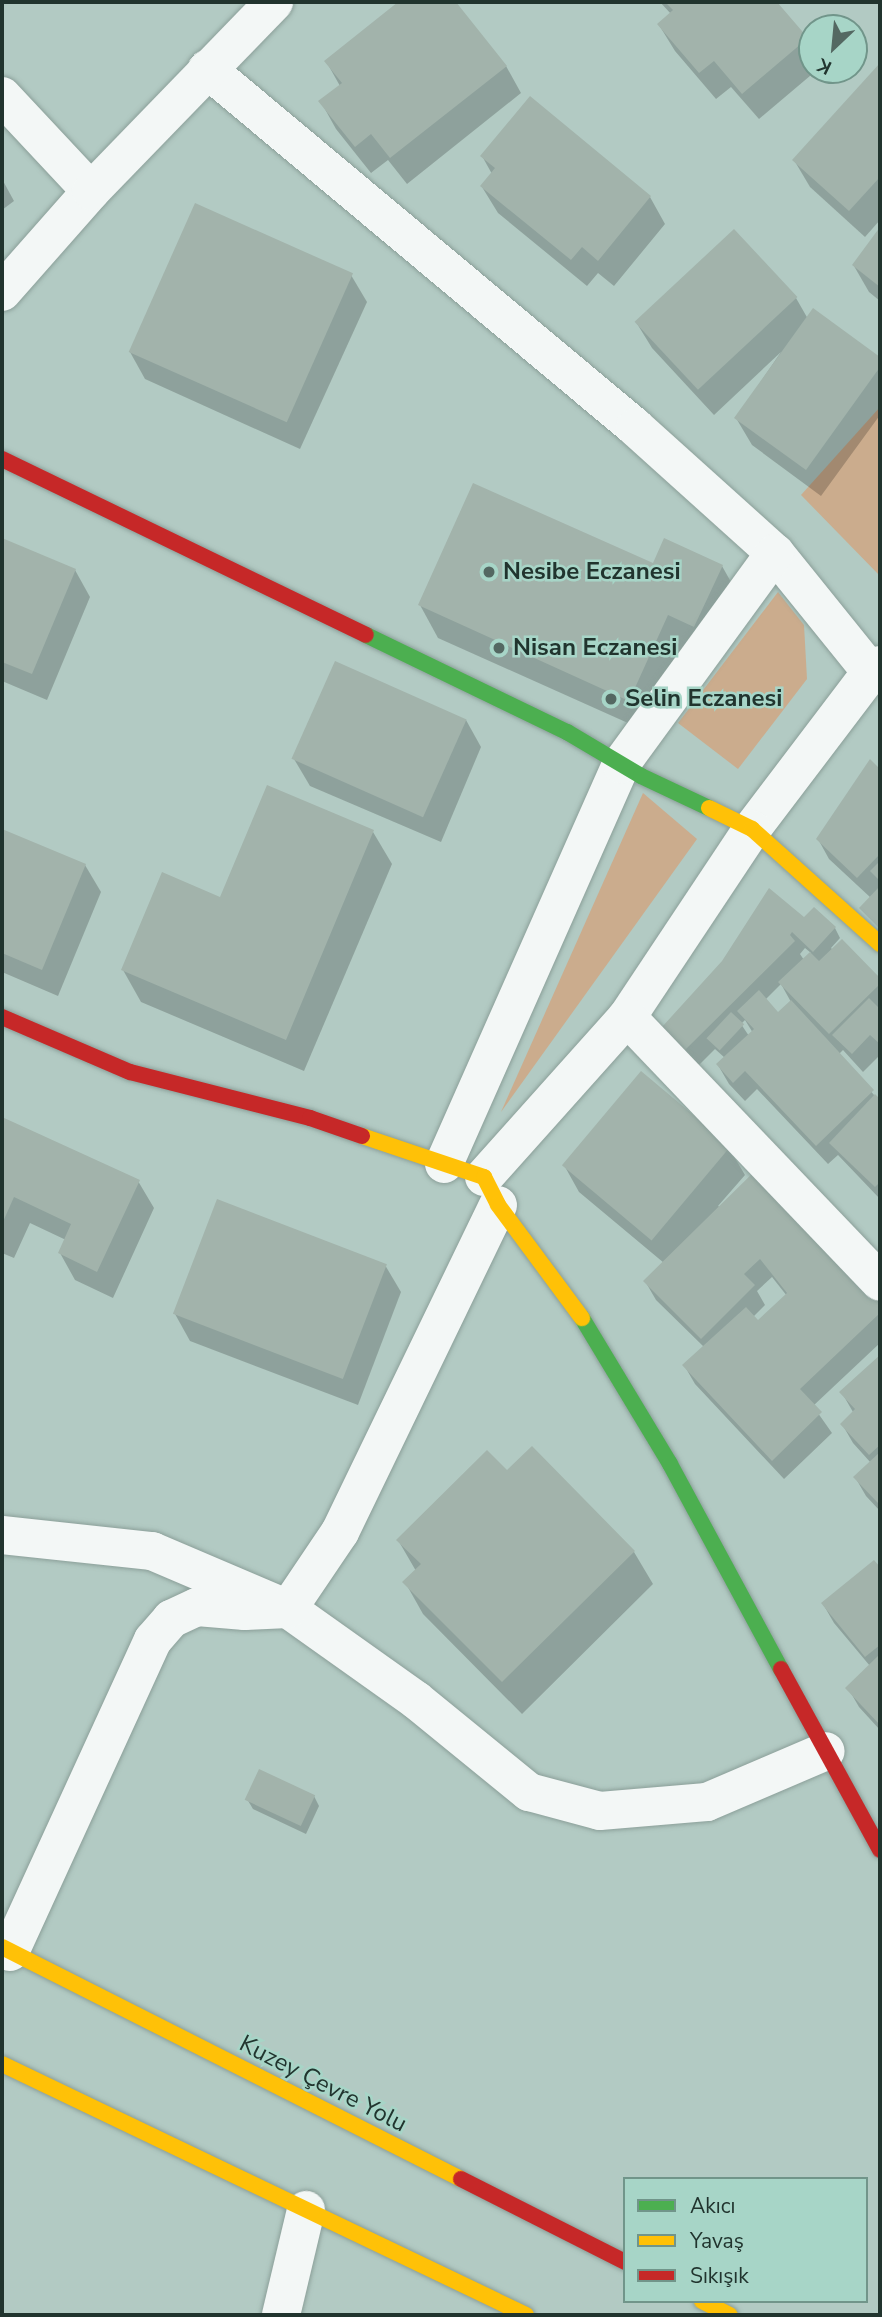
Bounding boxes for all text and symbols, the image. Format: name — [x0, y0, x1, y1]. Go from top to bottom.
north arrow — [798, 14, 868, 84]
text: K — [813, 52, 836, 81]
place label: Nesibe Eczanesi — [503, 558, 681, 586]
marker: Nesibe Eczanesi — [481, 564, 497, 580]
place label: Nisan Eczanesi — [513, 634, 677, 662]
marker: Nisan Eczanesi — [491, 640, 507, 656]
place label: Selin Eczanesi — [625, 685, 782, 713]
marker: Selin Eczanesi — [603, 691, 619, 707]
street label: Kuzey Çevre Yolu — [234, 2029, 412, 2139]
legend — [623, 2177, 868, 2303]
text: Akıcı — [690, 2192, 735, 2220]
text: Yavaş — [690, 2227, 744, 2255]
text: Sıkışık — [690, 2262, 749, 2290]

